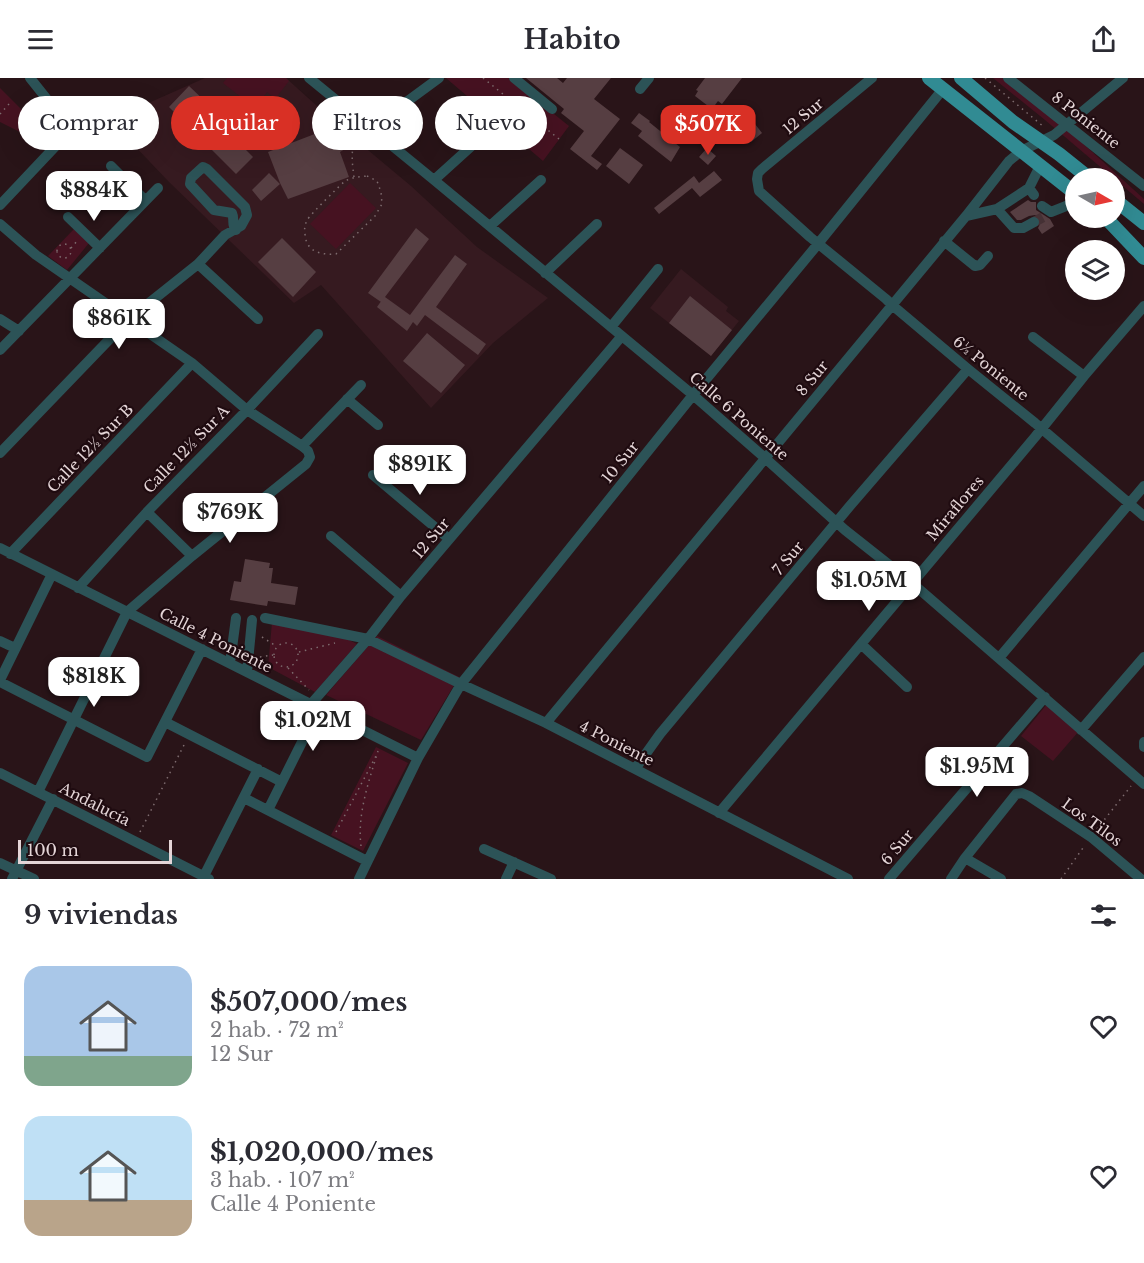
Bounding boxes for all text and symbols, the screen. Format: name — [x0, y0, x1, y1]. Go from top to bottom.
icon: menu — [24, 23, 57, 56]
text: Habito — [523, 23, 621, 56]
icon: share — [1087, 23, 1120, 56]
street label: 8 Poniente — [1048, 87, 1124, 153]
street label: 12 Sur — [779, 93, 828, 138]
chip: Comprar — [18, 96, 159, 150]
chip: Alquilar — [171, 96, 300, 150]
chip: Filtros — [312, 96, 423, 150]
chip: Nuevo — [435, 96, 547, 150]
pin: $507K — [666, 105, 750, 156]
text: $507K — [675, 112, 741, 136]
north arrow — [1065, 168, 1125, 228]
map controls — [1065, 168, 1125, 300]
pin: $884K — [52, 171, 136, 222]
text: $884K — [60, 178, 128, 202]
button: layers — [1065, 240, 1125, 300]
pin: $861K — [77, 299, 161, 350]
text: $861K — [87, 306, 151, 330]
street label: 6½ Poniente — [949, 332, 1033, 404]
street label: 8 Sur — [792, 356, 833, 400]
street label: Calle 6 Poniente — [685, 368, 793, 464]
street label: Calle 12½ Sur B — [43, 400, 137, 496]
street label: Calle 12½ Sur A — [139, 401, 233, 497]
street label: 10 Sur — [597, 436, 643, 487]
pin: $891K — [378, 445, 462, 496]
text: $891K — [388, 452, 452, 476]
street label: Miraflores — [922, 471, 988, 544]
pin: $769K — [188, 493, 272, 544]
text: $769K — [197, 500, 263, 524]
street label: 12 Sur — [409, 513, 454, 562]
street label: 7 Sur — [768, 536, 808, 579]
pin: $1.05M — [820, 561, 918, 612]
text: $1.05M — [831, 568, 907, 592]
street label: Calle 4 Poniente — [156, 603, 276, 677]
pin: $818K — [52, 657, 136, 708]
text: $818K — [62, 664, 126, 688]
pin: $1.02M — [264, 701, 362, 752]
text: $1.02M — [274, 708, 352, 732]
street label: 4 Poniente — [576, 716, 658, 770]
pin: $1.95M — [928, 747, 1026, 798]
text: $1.95M — [939, 754, 1015, 778]
street label: Andalucía — [56, 778, 134, 830]
street label: Los Tilos — [1058, 794, 1126, 850]
street label: 6 Sur — [877, 825, 918, 869]
scale bar — [18, 837, 172, 864]
text: 100 m — [27, 840, 79, 860]
text: 9 viviendas — [24, 899, 178, 931]
icon: filters — [1087, 899, 1120, 932]
text: $507,000/mes — [210, 986, 407, 1018]
icon: home — [72, 990, 144, 1062]
icon: heart — [1087, 1010, 1120, 1043]
text: 2 hab. · 72 m² — [210, 1018, 344, 1042]
text: 12 Sur — [210, 1042, 273, 1066]
text: $1,020,000/mes — [210, 1136, 434, 1168]
icon: home — [72, 1140, 144, 1212]
icon: heart — [1087, 1160, 1120, 1193]
text: 3 hab. · 107 m² — [210, 1168, 355, 1192]
text: Calle 4 Poniente — [210, 1192, 376, 1216]

